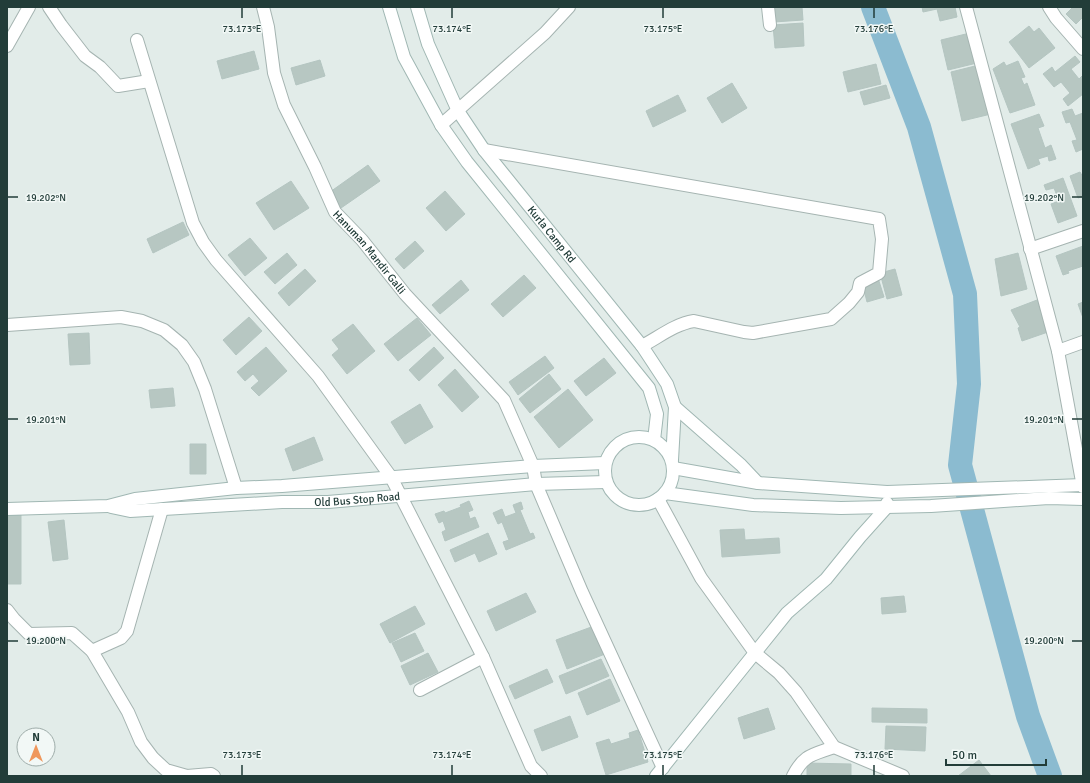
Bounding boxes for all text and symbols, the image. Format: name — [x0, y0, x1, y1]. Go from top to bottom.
text: 73.173°E — [223, 23, 262, 35]
text: 73.174°E — [433, 23, 472, 35]
text: 73.175°E — [644, 23, 683, 35]
text: 73.176°E — [855, 23, 894, 35]
text: 19.202°N — [26, 192, 66, 204]
text: 19.202°N — [1024, 192, 1064, 204]
street label: Kurla Camp Rd — [525, 203, 579, 265]
street label: Hanuman Mandir Galli — [330, 208, 409, 296]
text: 19.201°N — [26, 414, 66, 426]
text: 19.201°N — [1024, 414, 1064, 426]
street label: Old Bus Stop Road — [314, 489, 401, 509]
text: 19.200°N — [26, 635, 66, 647]
text: 19.200°N — [1024, 635, 1064, 647]
north arrow — [16, 727, 56, 767]
text: N — [32, 731, 40, 744]
scale bar — [946, 741, 1046, 767]
text: 50 m — [952, 748, 977, 763]
text: 73.173°E — [223, 749, 262, 761]
text: 73.174°E — [433, 749, 472, 761]
text: 73.175°E — [644, 749, 683, 761]
text: 73.176°E — [855, 749, 894, 761]

